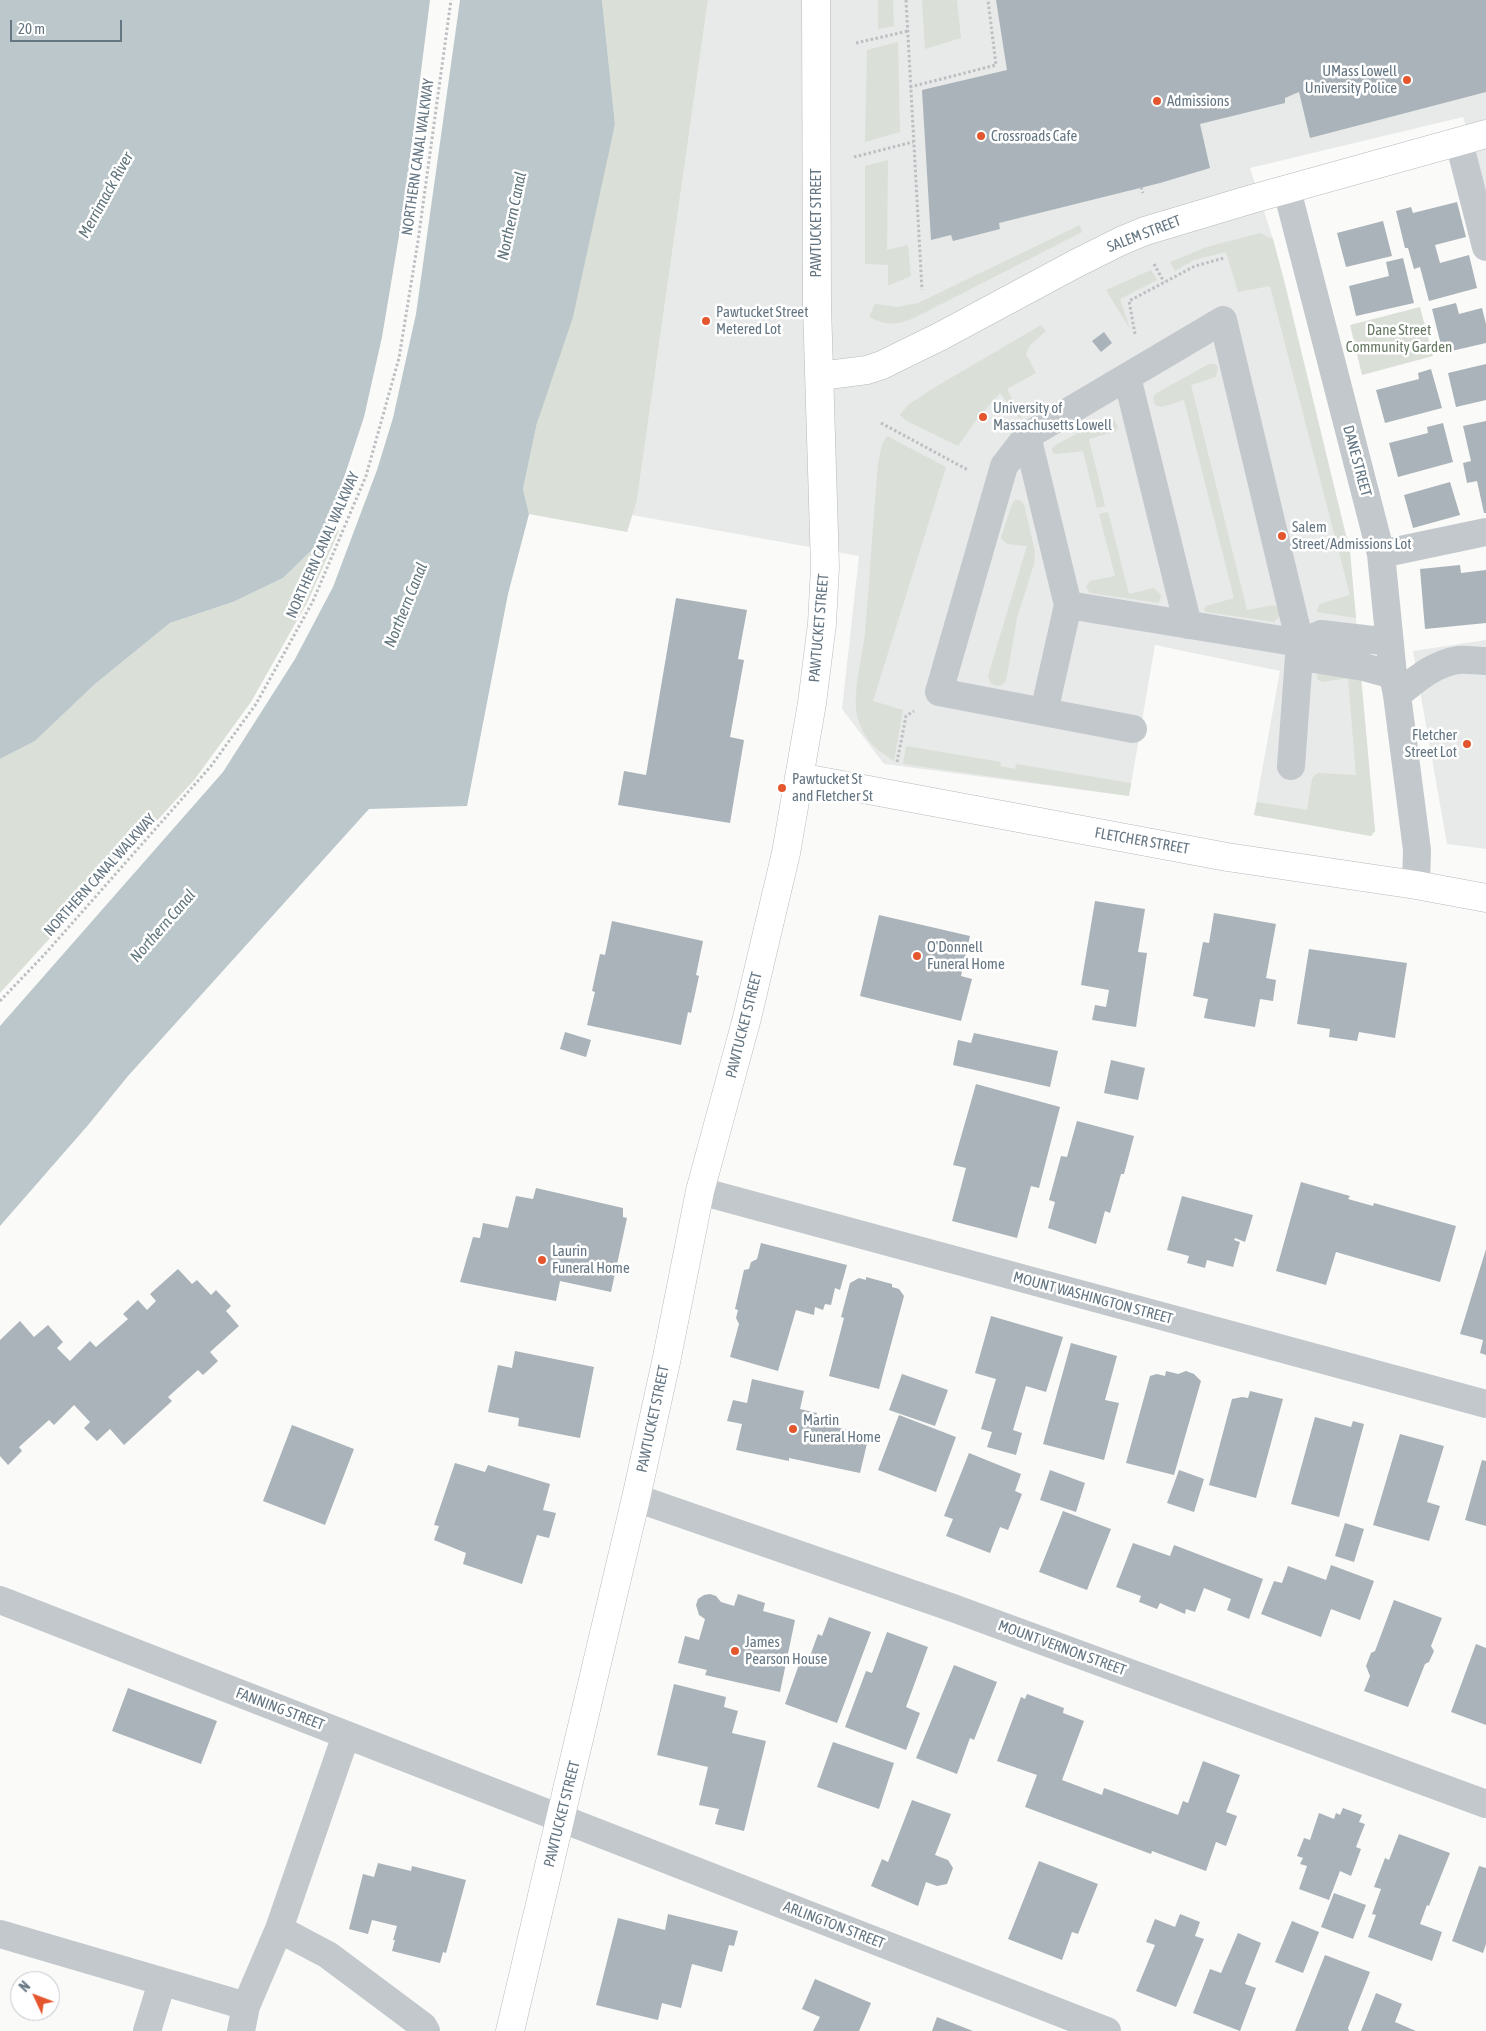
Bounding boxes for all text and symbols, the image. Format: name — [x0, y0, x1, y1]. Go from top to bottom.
scale bar — [12, 10, 125, 42]
text: 20 m — [18, 20, 45, 37]
place label: UMass Lowell University Police — [1305, 62, 1397, 97]
marker: UMass Lowell University Police — [1401, 74, 1413, 86]
street label: NORTHERN CANAL WALKWAY — [398, 77, 438, 237]
place label: Admissions — [1167, 92, 1229, 110]
marker: Admissions — [1151, 95, 1163, 107]
place label: Crossroads Cafe — [991, 127, 1077, 145]
marker: Crossroads Cafe — [975, 130, 987, 142]
water label: Merrimack River — [74, 149, 138, 241]
street label: PAWTUCKET STREET — [807, 169, 825, 277]
water label: Northern Canal — [493, 170, 531, 262]
street label: SALEM STREET — [1105, 212, 1183, 256]
place label: Pawtucket Street Metered Lot — [716, 303, 808, 338]
marker: Pawtucket Street Metered Lot — [700, 315, 712, 327]
park label: Dane Street Community Garden — [1346, 321, 1452, 356]
place label: University of Massachusetts Lowell — [993, 399, 1112, 434]
marker: University of Massachusetts Lowell — [977, 411, 989, 423]
street label: DANE STREET — [1339, 424, 1375, 498]
street label: NORTHERN CANAL WALKWAY — [283, 469, 363, 621]
place label: Salem Street/Admissions Lot — [1292, 518, 1412, 553]
marker: Salem Street/Admissions Lot — [1276, 530, 1288, 542]
water label: Northern Canal — [380, 560, 432, 650]
street label: PAWTUCKET STREET — [805, 573, 833, 683]
place label: Fletcher Street Lot — [1405, 726, 1457, 761]
marker: Fletcher Street Lot — [1461, 738, 1473, 750]
place label: Pawtucket St and Fletcher St — [792, 770, 873, 805]
marker: Pawtucket St and Fletcher St — [776, 782, 788, 794]
street label: NORTHERN CANAL WALKWAY — [40, 810, 160, 940]
street label: FLETCHER STREET — [1093, 824, 1191, 858]
water label: Northern Canal — [126, 886, 200, 966]
place label: O'Donnell Funeral Home — [927, 938, 1005, 973]
marker: O'Donnell Funeral Home — [911, 950, 923, 962]
street label: PAWTUCKET STREET — [722, 970, 766, 1080]
place label: Laurin Funeral Home — [552, 1242, 630, 1277]
marker: Laurin Funeral Home — [536, 1254, 548, 1266]
street label: MOUNT WASHINGTON STREET — [1011, 1268, 1175, 1328]
street label: PAWTUCKET STREET — [633, 1364, 673, 1474]
place label: Martin Funeral Home — [803, 1411, 881, 1446]
marker: Martin Funeral Home — [787, 1423, 799, 1435]
street label: MOUNT VERNON STREET — [996, 1617, 1128, 1679]
place label: James Pearson House — [745, 1633, 827, 1668]
marker: James Pearson House — [729, 1645, 741, 1657]
street label: FANNING STREET — [233, 1684, 327, 1734]
street label: PAWTUCKET STREET — [540, 1759, 584, 1869]
street label: ARLINGTON STREET — [781, 1897, 887, 1953]
north arrow — [10, 1971, 60, 2021]
text: N — [16, 1978, 33, 1995]

